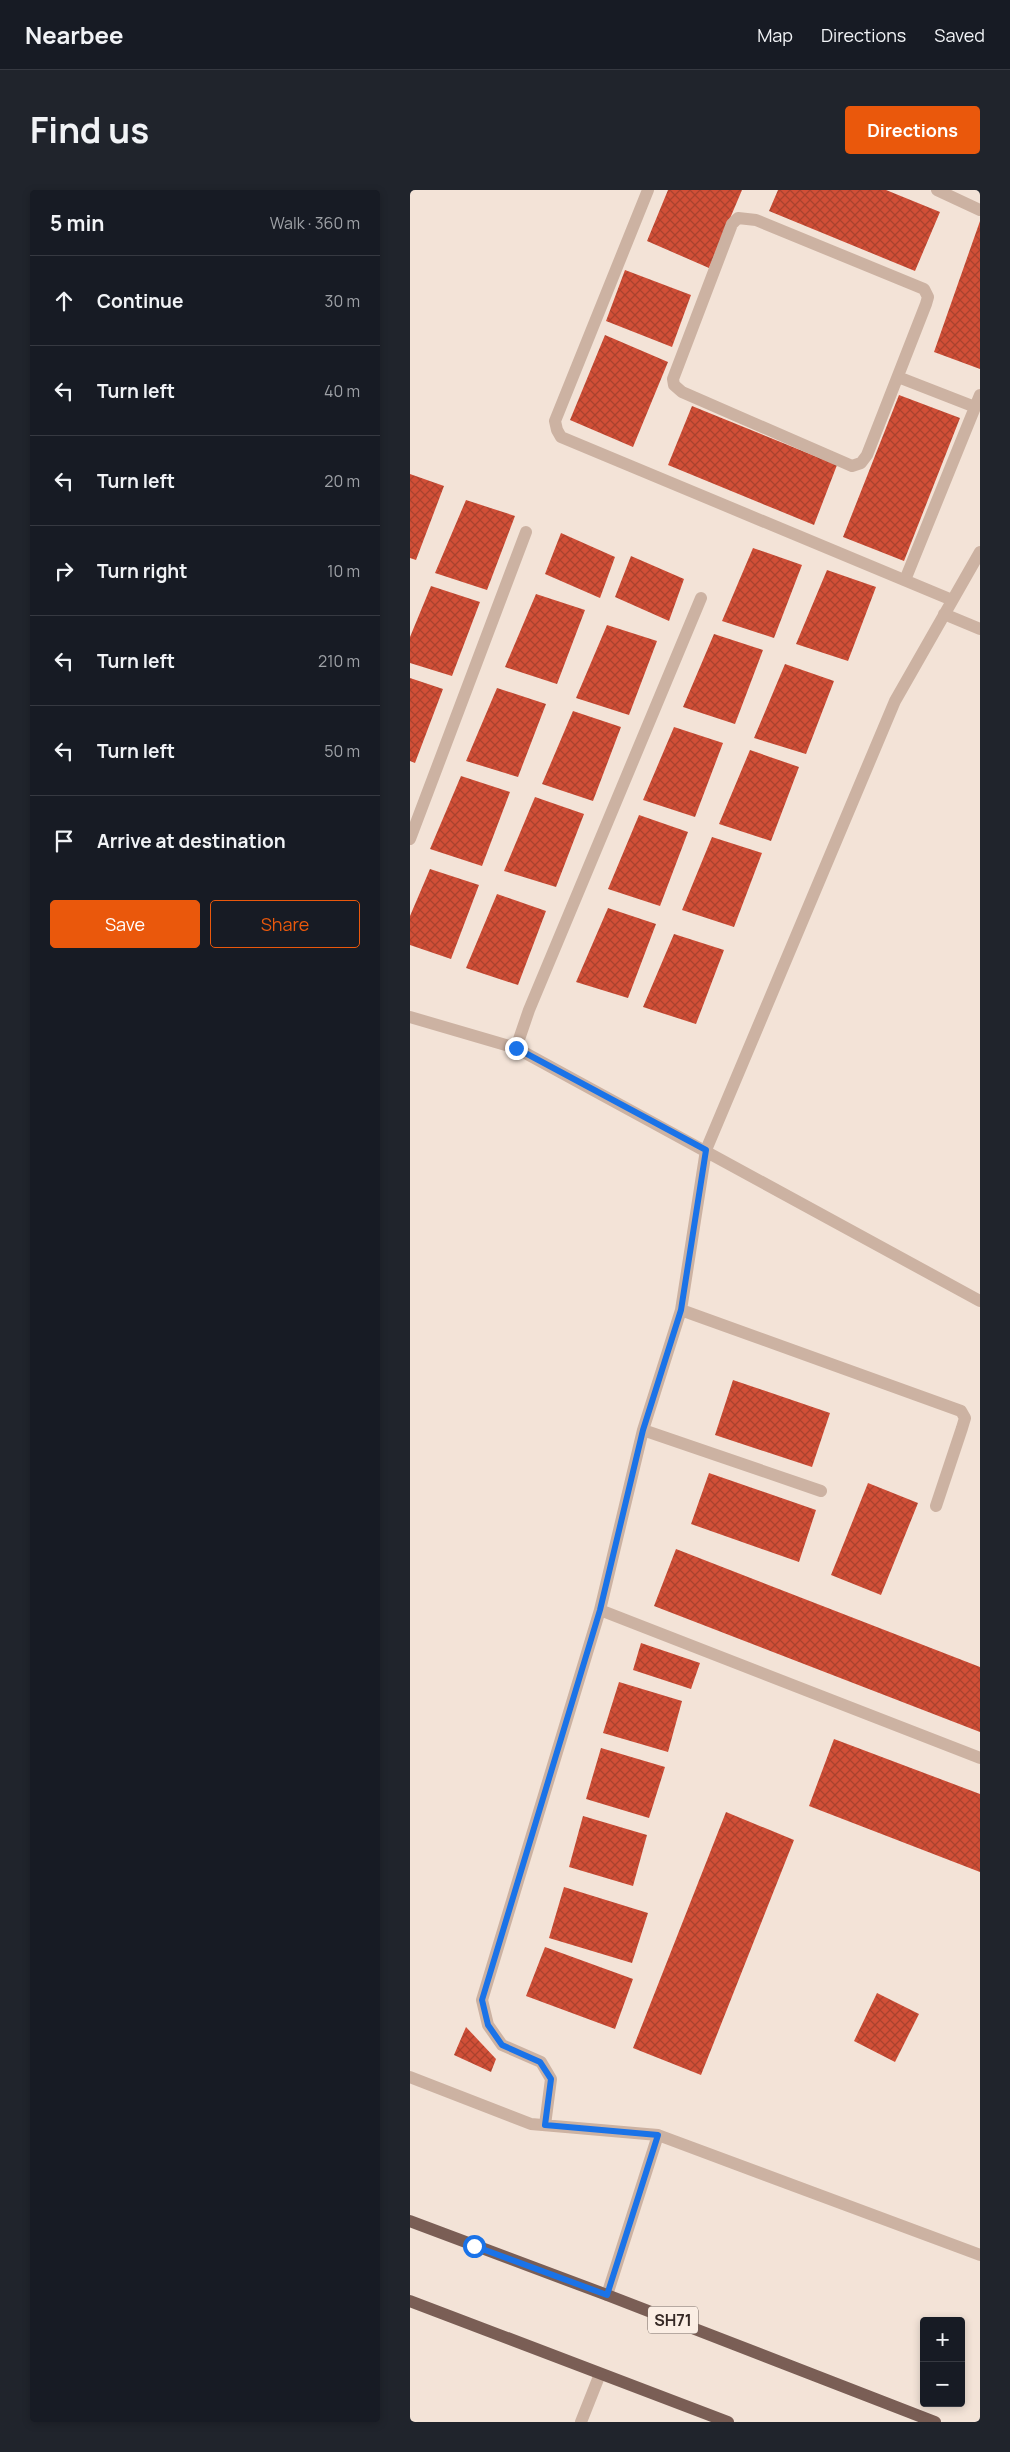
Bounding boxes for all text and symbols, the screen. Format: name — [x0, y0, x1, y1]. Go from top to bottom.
text: Nearbee — [25, 18, 124, 51]
text: Map — [757, 23, 793, 47]
text: Directions — [821, 23, 906, 47]
text: Saved — [934, 23, 985, 47]
text: Find us — [30, 106, 149, 154]
button: Directions — [845, 106, 980, 154]
text: 5 min — [50, 209, 104, 237]
text: Walk · 360 m — [270, 212, 360, 234]
icon: ahead — [50, 287, 78, 315]
text: Continue — [97, 288, 183, 314]
text: 30 m — [325, 290, 360, 312]
icon: left — [50, 377, 78, 405]
text: Turn left — [97, 378, 175, 404]
text: 40 m — [324, 380, 360, 402]
icon: left — [50, 467, 78, 495]
text: Turn left — [97, 468, 175, 494]
text: 20 m — [324, 470, 360, 492]
icon: right — [50, 557, 78, 585]
text: Turn right — [97, 558, 187, 584]
text: 10 m — [327, 560, 360, 582]
icon: left — [50, 647, 78, 675]
text: Turn left — [97, 648, 175, 674]
text: 210 m — [318, 650, 360, 672]
icon: left — [50, 737, 78, 765]
text: Turn left — [97, 738, 175, 764]
text: 50 m — [324, 740, 360, 762]
icon: arrive — [50, 827, 78, 855]
text: Arrive at destination — [97, 828, 286, 854]
button: Save — [50, 900, 200, 948]
button: Share — [210, 900, 360, 948]
route end — [505, 1037, 528, 1060]
route start — [463, 2235, 486, 2258]
road number: SH71 — [648, 2306, 698, 2334]
map controls — [920, 2317, 965, 2407]
button: + — [920, 2317, 965, 2362]
button: − — [920, 2362, 965, 2407]

